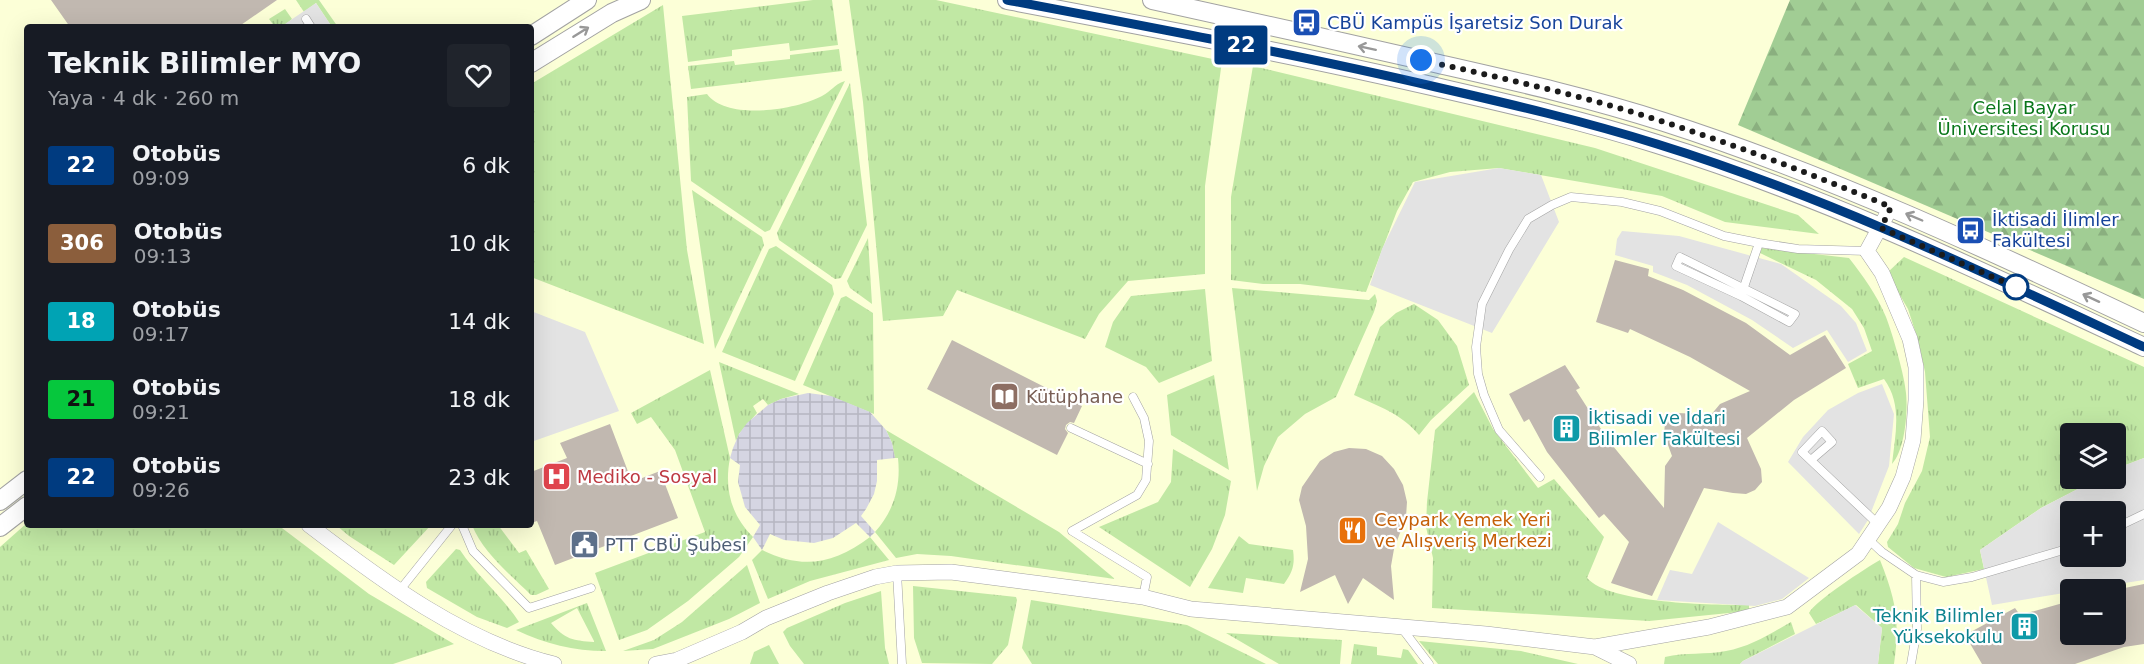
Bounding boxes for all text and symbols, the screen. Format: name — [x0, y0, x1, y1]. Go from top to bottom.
bus stop icon: CBÜ Kampüs İşaretsiz Son Durak — [1290, 7, 1322, 39]
place label: CBÜ Kampüs İşaretsiz Son Durak — [1327, 12, 1623, 33]
one-way arrow — [572, 26, 589, 39]
line badge: 22 — [1214, 26, 1268, 64]
text: 22 — [1226, 33, 1256, 57]
one-way arrow — [1358, 41, 1377, 53]
button: heart — [447, 44, 510, 107]
your location — [1406, 45, 1436, 75]
text: Teknik Bilimler MYO — [48, 47, 361, 80]
text: Yaya · 4 dk · 260 m — [48, 86, 239, 110]
park label: Celal Bayar Üniversitesi Korusu — [1938, 97, 2110, 139]
text: Otobüs — [132, 141, 221, 166]
text: 22 — [66, 153, 96, 177]
text: 6 dk — [462, 153, 510, 178]
text: 09:09 — [132, 166, 190, 190]
place label: İktisadi İlimler Fakültesi — [1992, 209, 2119, 251]
one-way arrow — [1905, 211, 1923, 222]
bus stop icon: İktisadi İlimler Fakültesi — [1955, 214, 1987, 246]
text: Otobüs — [134, 219, 223, 244]
text: 306 — [60, 231, 104, 255]
text: 10 dk — [448, 231, 510, 256]
text: 09:13 — [134, 244, 191, 268]
unlabelled marker — [2003, 274, 2029, 300]
one-way arrow — [2083, 291, 2101, 303]
text: Otobüs — [132, 297, 221, 322]
text: 18 — [66, 309, 96, 333]
text: 14 dk — [448, 309, 510, 334]
text: 09:17 — [132, 322, 190, 346]
text: Otobüs — [132, 375, 221, 400]
library icon: Kütüphane — [989, 381, 1021, 413]
place label: Kütüphane — [1026, 386, 1123, 407]
text: 21 — [66, 387, 96, 411]
text: 18 dk — [448, 387, 510, 412]
text: 09:21 — [132, 400, 190, 424]
place label: İktisadi ve İdari Bilimler Fakültesi — [1588, 407, 1741, 449]
building icon: İktisadi ve İdari Bilimler Fakültesi — [1551, 412, 1583, 444]
map controls — [2060, 423, 2126, 645]
button: layers — [2060, 423, 2126, 489]
text: Otobüs — [132, 453, 221, 478]
hospital icon: Mediko - Sosyal — [540, 461, 572, 493]
text: 22 — [66, 465, 96, 489]
text: 23 dk — [448, 465, 510, 490]
place label: Mediko - Sosyal — [577, 466, 717, 487]
text: 09:26 — [132, 478, 190, 502]
button: + — [2060, 501, 2126, 567]
place label: Ceypark Yemek Yeri ve Alışveriş Merkezi — [1374, 509, 1552, 551]
restaurant icon: Ceypark Yemek Yeri ve Alışveriş Merkezi — [1337, 514, 1369, 546]
public building icon: PTT CBÜ Şubesi — [568, 529, 600, 561]
place label: PTT CBÜ Şubesi — [605, 534, 747, 555]
button: − — [2060, 579, 2126, 645]
place label: Teknik Bilimler Yüksekokulu — [1872, 605, 2004, 647]
building icon: Teknik Bilimler Yüksekokulu — [2008, 610, 2040, 642]

